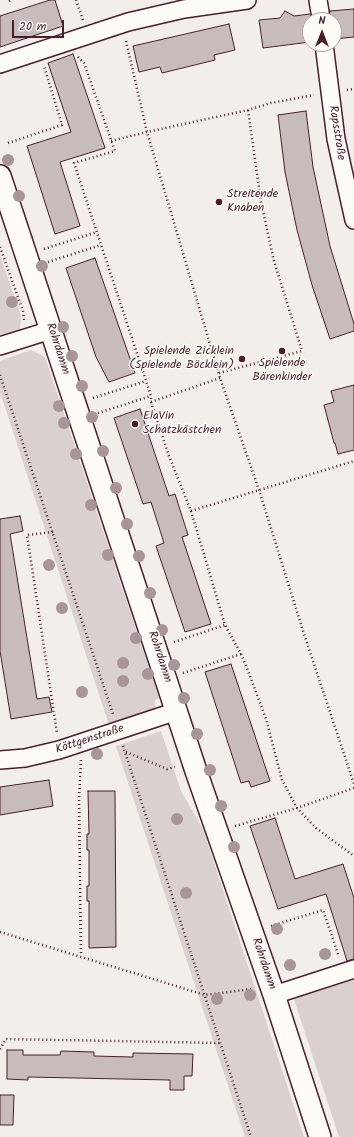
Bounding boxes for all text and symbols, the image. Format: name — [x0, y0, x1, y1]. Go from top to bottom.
scale bar — [14, 12, 66, 38]
north arrow — [302, 12, 342, 52]
text: N — [319, 12, 325, 30]
text: 20 m — [19, 17, 46, 36]
street label: Rapsstraße — [325, 105, 347, 161]
place label: Streitende Knaben — [227, 188, 278, 216]
marker: Streitende Knaben — [214, 197, 224, 207]
street label: Rohrdamm — [42, 321, 72, 377]
place label: Spielende Zicklein (Spielende Böcklein) — [129, 345, 234, 373]
marker: Spielende Bärenkinder — [277, 346, 287, 356]
marker: Spielende Zicklein (Spielende Böcklein) — [237, 354, 247, 364]
place label: Spielende Bärenkinder — [252, 357, 312, 385]
place label: ElaVin Schatzkästchen — [143, 410, 221, 438]
marker: ElaVin Schatzkästchen — [130, 419, 140, 429]
street label: Rohrdamm — [144, 629, 174, 685]
street label: Köttgenstraße — [54, 722, 126, 758]
street label: Rohrdamm — [247, 936, 279, 992]

